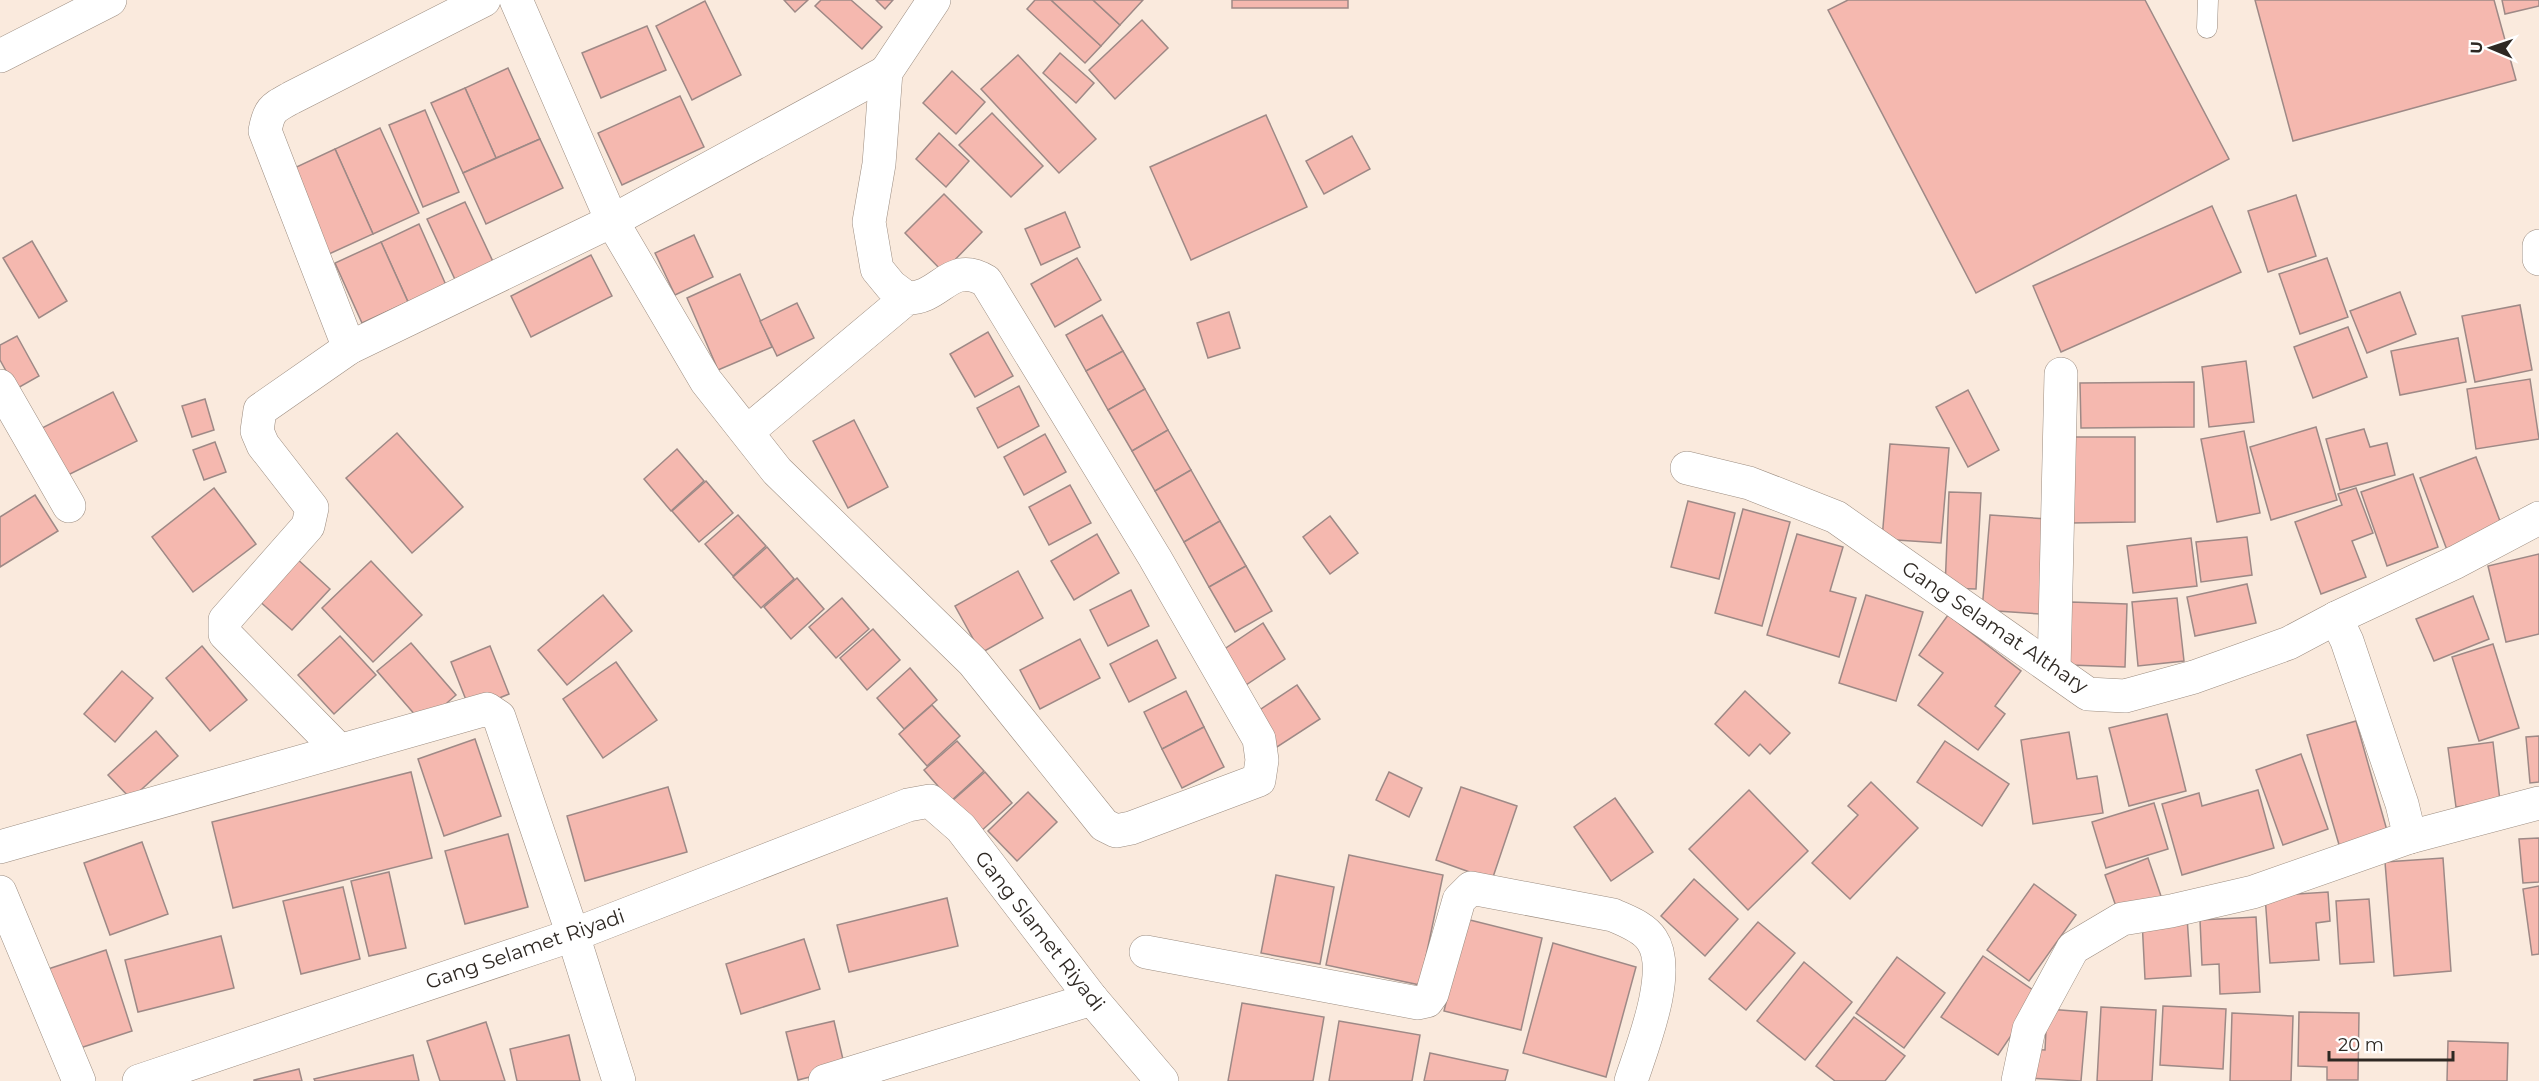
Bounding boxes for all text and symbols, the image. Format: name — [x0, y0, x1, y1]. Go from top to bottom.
north arrow — [2461, 18, 2521, 78]
text: U — [2467, 41, 2486, 54]
street label: Gang Selamat Althary — [1897, 556, 2093, 698]
street label: Gang Slamet Riyadi — [970, 846, 1110, 1016]
street label: Gang Selamet Riyadi — [422, 904, 628, 994]
scale bar — [2329, 1024, 2454, 1062]
text: 20 m — [2338, 1034, 2384, 1056]

